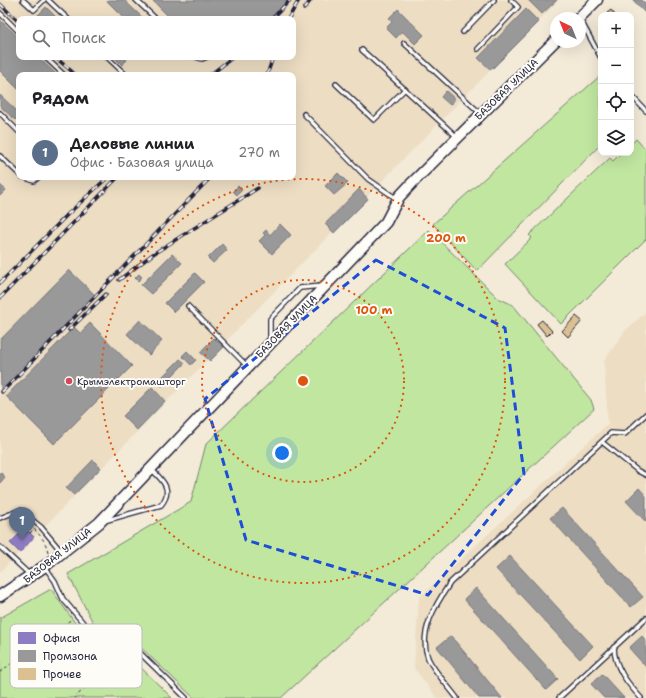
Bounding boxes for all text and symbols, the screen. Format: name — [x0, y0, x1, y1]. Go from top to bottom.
north arrow — [550, 12, 586, 48]
map controls — [598, 12, 634, 156]
button: + — [598, 12, 634, 48]
search box — [16, 16, 296, 60]
icon: search — [30, 27, 52, 49]
text: Поиск — [62, 28, 106, 48]
button: − — [598, 48, 634, 84]
street label: БАЗОВАЯ УЛИЦА — [472, 56, 541, 123]
button: locate — [598, 84, 634, 120]
text: Рядом — [32, 87, 89, 109]
button: layers — [598, 120, 634, 156]
text: Деловые линии — [70, 134, 194, 154]
text: 1 — [42, 144, 48, 161]
text: 270 m — [238, 144, 280, 161]
text: Офис · Базовая улица — [70, 154, 214, 171]
text: 200 m — [426, 230, 466, 246]
street label: БАЗОВАЯ УЛИЦА — [253, 292, 320, 361]
text: 100 m — [356, 302, 393, 318]
centre of rings — [296, 374, 310, 388]
place label: Крымэлектромашторг — [77, 375, 186, 388]
marker: Крымэлектромашторг — [64, 376, 74, 386]
your location — [272, 443, 292, 463]
pin: 1 — [9, 507, 35, 540]
street label: БАЗОВАЯ УЛИЦА — [20, 525, 94, 586]
legend — [10, 624, 142, 688]
text: Офисы — [43, 631, 80, 646]
text: Промзона — [43, 649, 97, 664]
text: Прочее — [43, 667, 81, 682]

